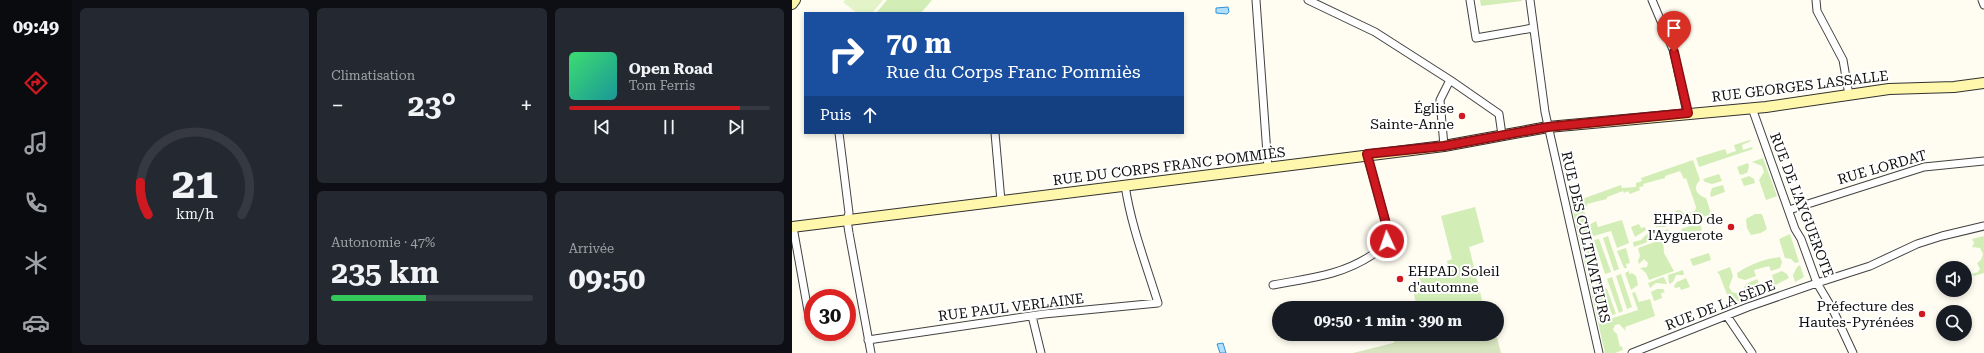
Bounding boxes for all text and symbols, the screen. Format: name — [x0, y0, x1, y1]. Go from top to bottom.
pin — [1657, 11, 1691, 52]
text: 09:49 — [13, 16, 59, 37]
icon: arrive — [1663, 17, 1685, 39]
text: 70 m — [886, 27, 951, 60]
icon: right — [820, 28, 872, 80]
text: Open Road — [629, 60, 713, 78]
text: Rue du Corps Franc Pommiès — [886, 61, 1141, 82]
street label: RUE GEORGES LASSALLE — [1711, 67, 1889, 105]
text: Climatisation — [331, 68, 415, 83]
icon: directions — [22, 69, 50, 97]
text: Tom Ferris — [629, 78, 695, 93]
text: 23° — [408, 88, 456, 123]
text: − — [331, 93, 344, 118]
text: + — [520, 93, 533, 118]
place label: Église Sainte-Anne — [1370, 100, 1454, 132]
icon: ahead — [859, 104, 881, 126]
text: Puis — [820, 106, 851, 124]
marker: Église Sainte-Anne — [1457, 111, 1467, 121]
icon: previous — [591, 116, 613, 138]
icon: pause — [658, 116, 680, 138]
icon: next — [725, 116, 747, 138]
icon: music — [22, 129, 50, 157]
street label: RUE DE L'AYGUEROTE — [1767, 130, 1837, 280]
street label: RUE DU CORPS FRANC POMMIÈS — [1052, 144, 1286, 188]
street label: RUE LORDAT — [1836, 147, 1928, 187]
street label: RUE DES CULTIVATEURS — [1558, 150, 1614, 325]
text: 21 — [171, 158, 218, 207]
icon: phone — [22, 189, 50, 217]
text: km/h — [176, 205, 214, 221]
place label: EHPAD de l'Ayguerote — [1648, 211, 1723, 243]
position arrow — [1366, 220, 1408, 262]
marker: EHPAD de l'Ayguerote — [1726, 222, 1736, 232]
text: Autonomie · 47% — [331, 235, 435, 250]
text: Arrivée — [569, 241, 614, 256]
icon: climate — [22, 249, 50, 277]
text: 235 km — [331, 255, 439, 290]
text: 09:50 — [569, 261, 645, 296]
map controls — [1936, 261, 1972, 341]
button: sound — [1936, 261, 1972, 297]
place label: EHPAD Soleil d'automne — [1408, 263, 1500, 295]
marker: EHPAD Soleil d'automne — [1395, 274, 1405, 284]
street label: RUE DE LA SÈDE — [1663, 277, 1777, 333]
speed limit sign: 30 — [804, 289, 856, 341]
street label: RUE PAUL VERLAINE — [937, 290, 1085, 324]
place label: Préfecture des Hautes-Pyrénées — [1799, 298, 1914, 330]
button: search — [1936, 305, 1972, 341]
icon: car — [22, 309, 50, 337]
marker: Préfecture des Hautes-Pyrénées — [1917, 309, 1927, 319]
text: 09:50 · 1 min · 390 m — [1314, 312, 1462, 330]

